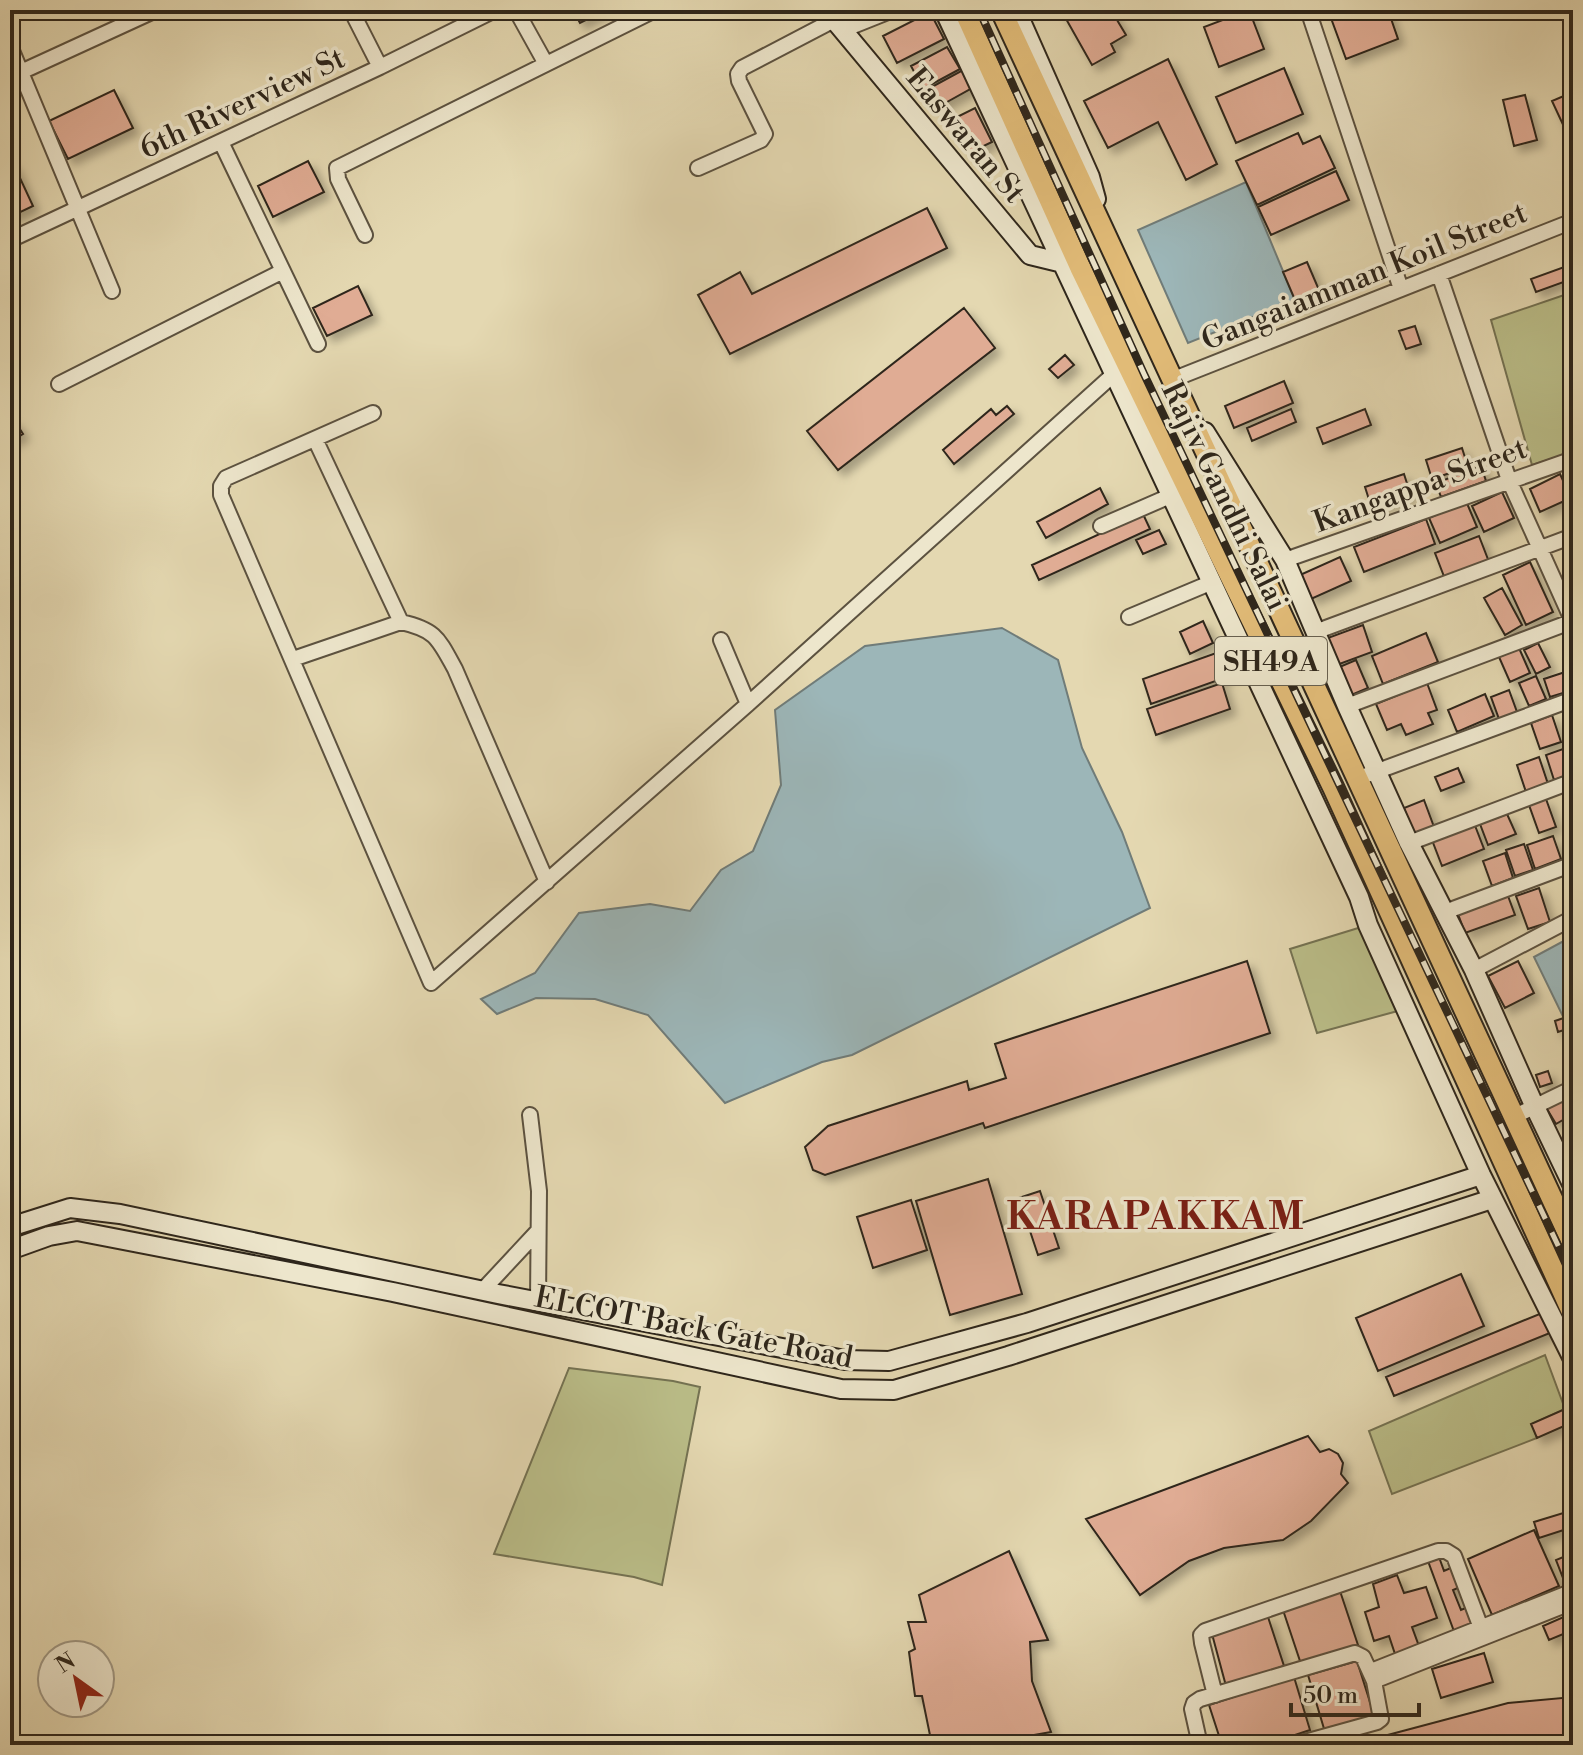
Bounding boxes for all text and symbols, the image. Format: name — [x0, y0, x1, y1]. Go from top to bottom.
street label: 6th Riverview St — [134, 40, 351, 168]
street label: Easwaran St — [897, 60, 1033, 212]
street label: Gangaiamman Koil Street — [1196, 194, 1533, 360]
street label: Rajiv Gandhi Salai — [1152, 376, 1296, 617]
street label: Kangappa Street — [1308, 430, 1533, 542]
road number: SH49A — [1215, 637, 1327, 685]
district label: KARAPAKKAM — [1007, 1194, 1305, 1241]
street label: ELCOT Back Gate Road — [531, 1278, 856, 1377]
north arrow — [36, 1639, 116, 1719]
text: N — [51, 1647, 81, 1680]
scale bar — [1291, 1667, 1419, 1717]
text: 50 m — [1303, 1681, 1358, 1711]

